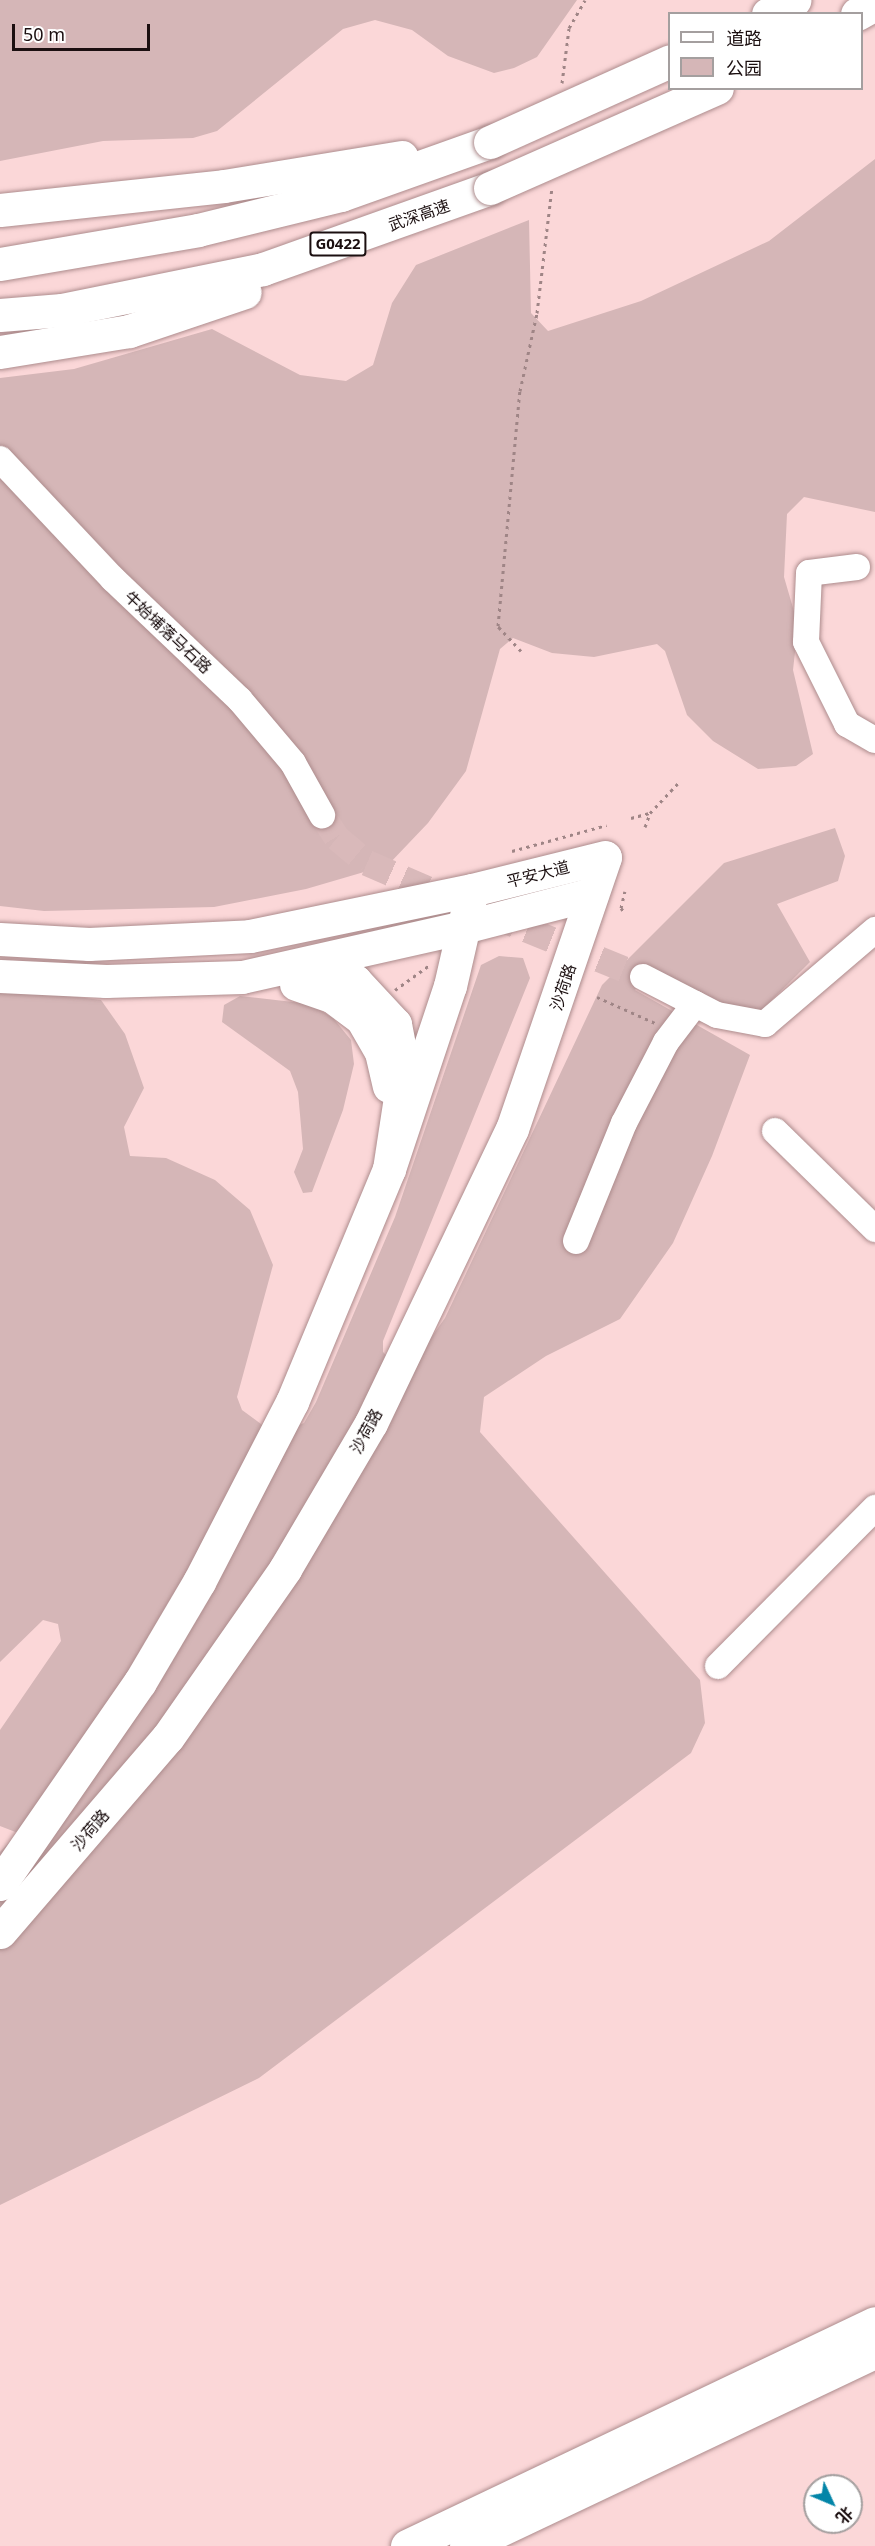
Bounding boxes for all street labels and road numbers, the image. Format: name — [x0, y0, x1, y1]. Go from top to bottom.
street label: 武深高速 — [386, 196, 452, 234]
road number: G0422 — [308, 232, 368, 256]
street label: 牛始埔落马石路 — [120, 587, 216, 677]
street label: 平安大道 — [505, 857, 571, 891]
street label: 沙荷路 — [546, 961, 580, 1013]
street label: 沙荷路 — [346, 1405, 386, 1457]
street label: 沙荷路 — [67, 1806, 113, 1854]

